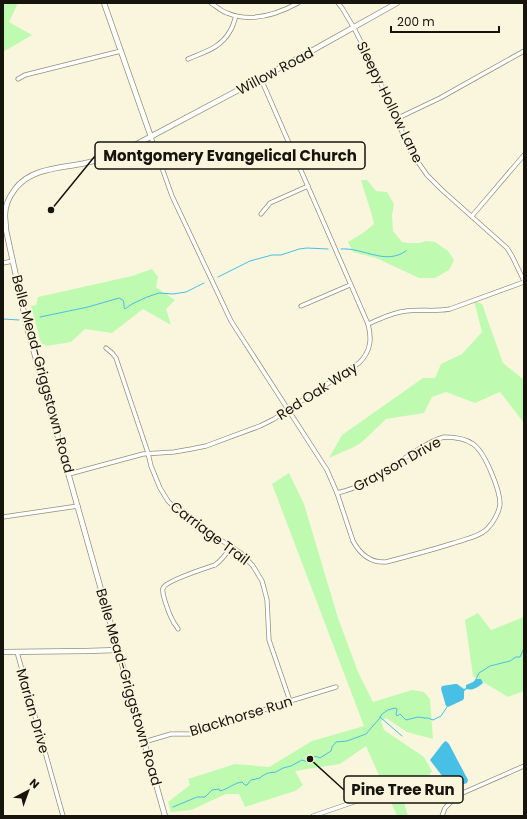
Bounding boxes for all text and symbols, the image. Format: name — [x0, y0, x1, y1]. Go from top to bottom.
scale bar — [391, 8, 499, 34]
text: 200 m — [397, 13, 435, 30]
street label: Sleepy Hollow Lane — [352, 38, 428, 166]
street label: Willow Road — [233, 42, 317, 100]
callout: Montgomery Evangelical Church — [95, 142, 365, 169]
text: Montgomery Evangelical Church — [103, 145, 357, 166]
street label: Belle Mead-Griggstown Road — [7, 273, 79, 475]
street label: Red Oak Way — [273, 357, 361, 425]
street label: Grayson Drive — [350, 431, 445, 496]
street label: Carriage Trail — [166, 497, 254, 569]
street label: Belle Mead-Griggstown Road — [91, 586, 167, 788]
street label: Marian Drive — [11, 666, 55, 756]
street label: Blackhorse Run — [187, 691, 295, 741]
north arrow — [8, 771, 48, 811]
text: N — [26, 775, 43, 792]
callout: Pine Tree Run — [344, 776, 463, 803]
text: Pine Tree Run — [351, 779, 455, 800]

